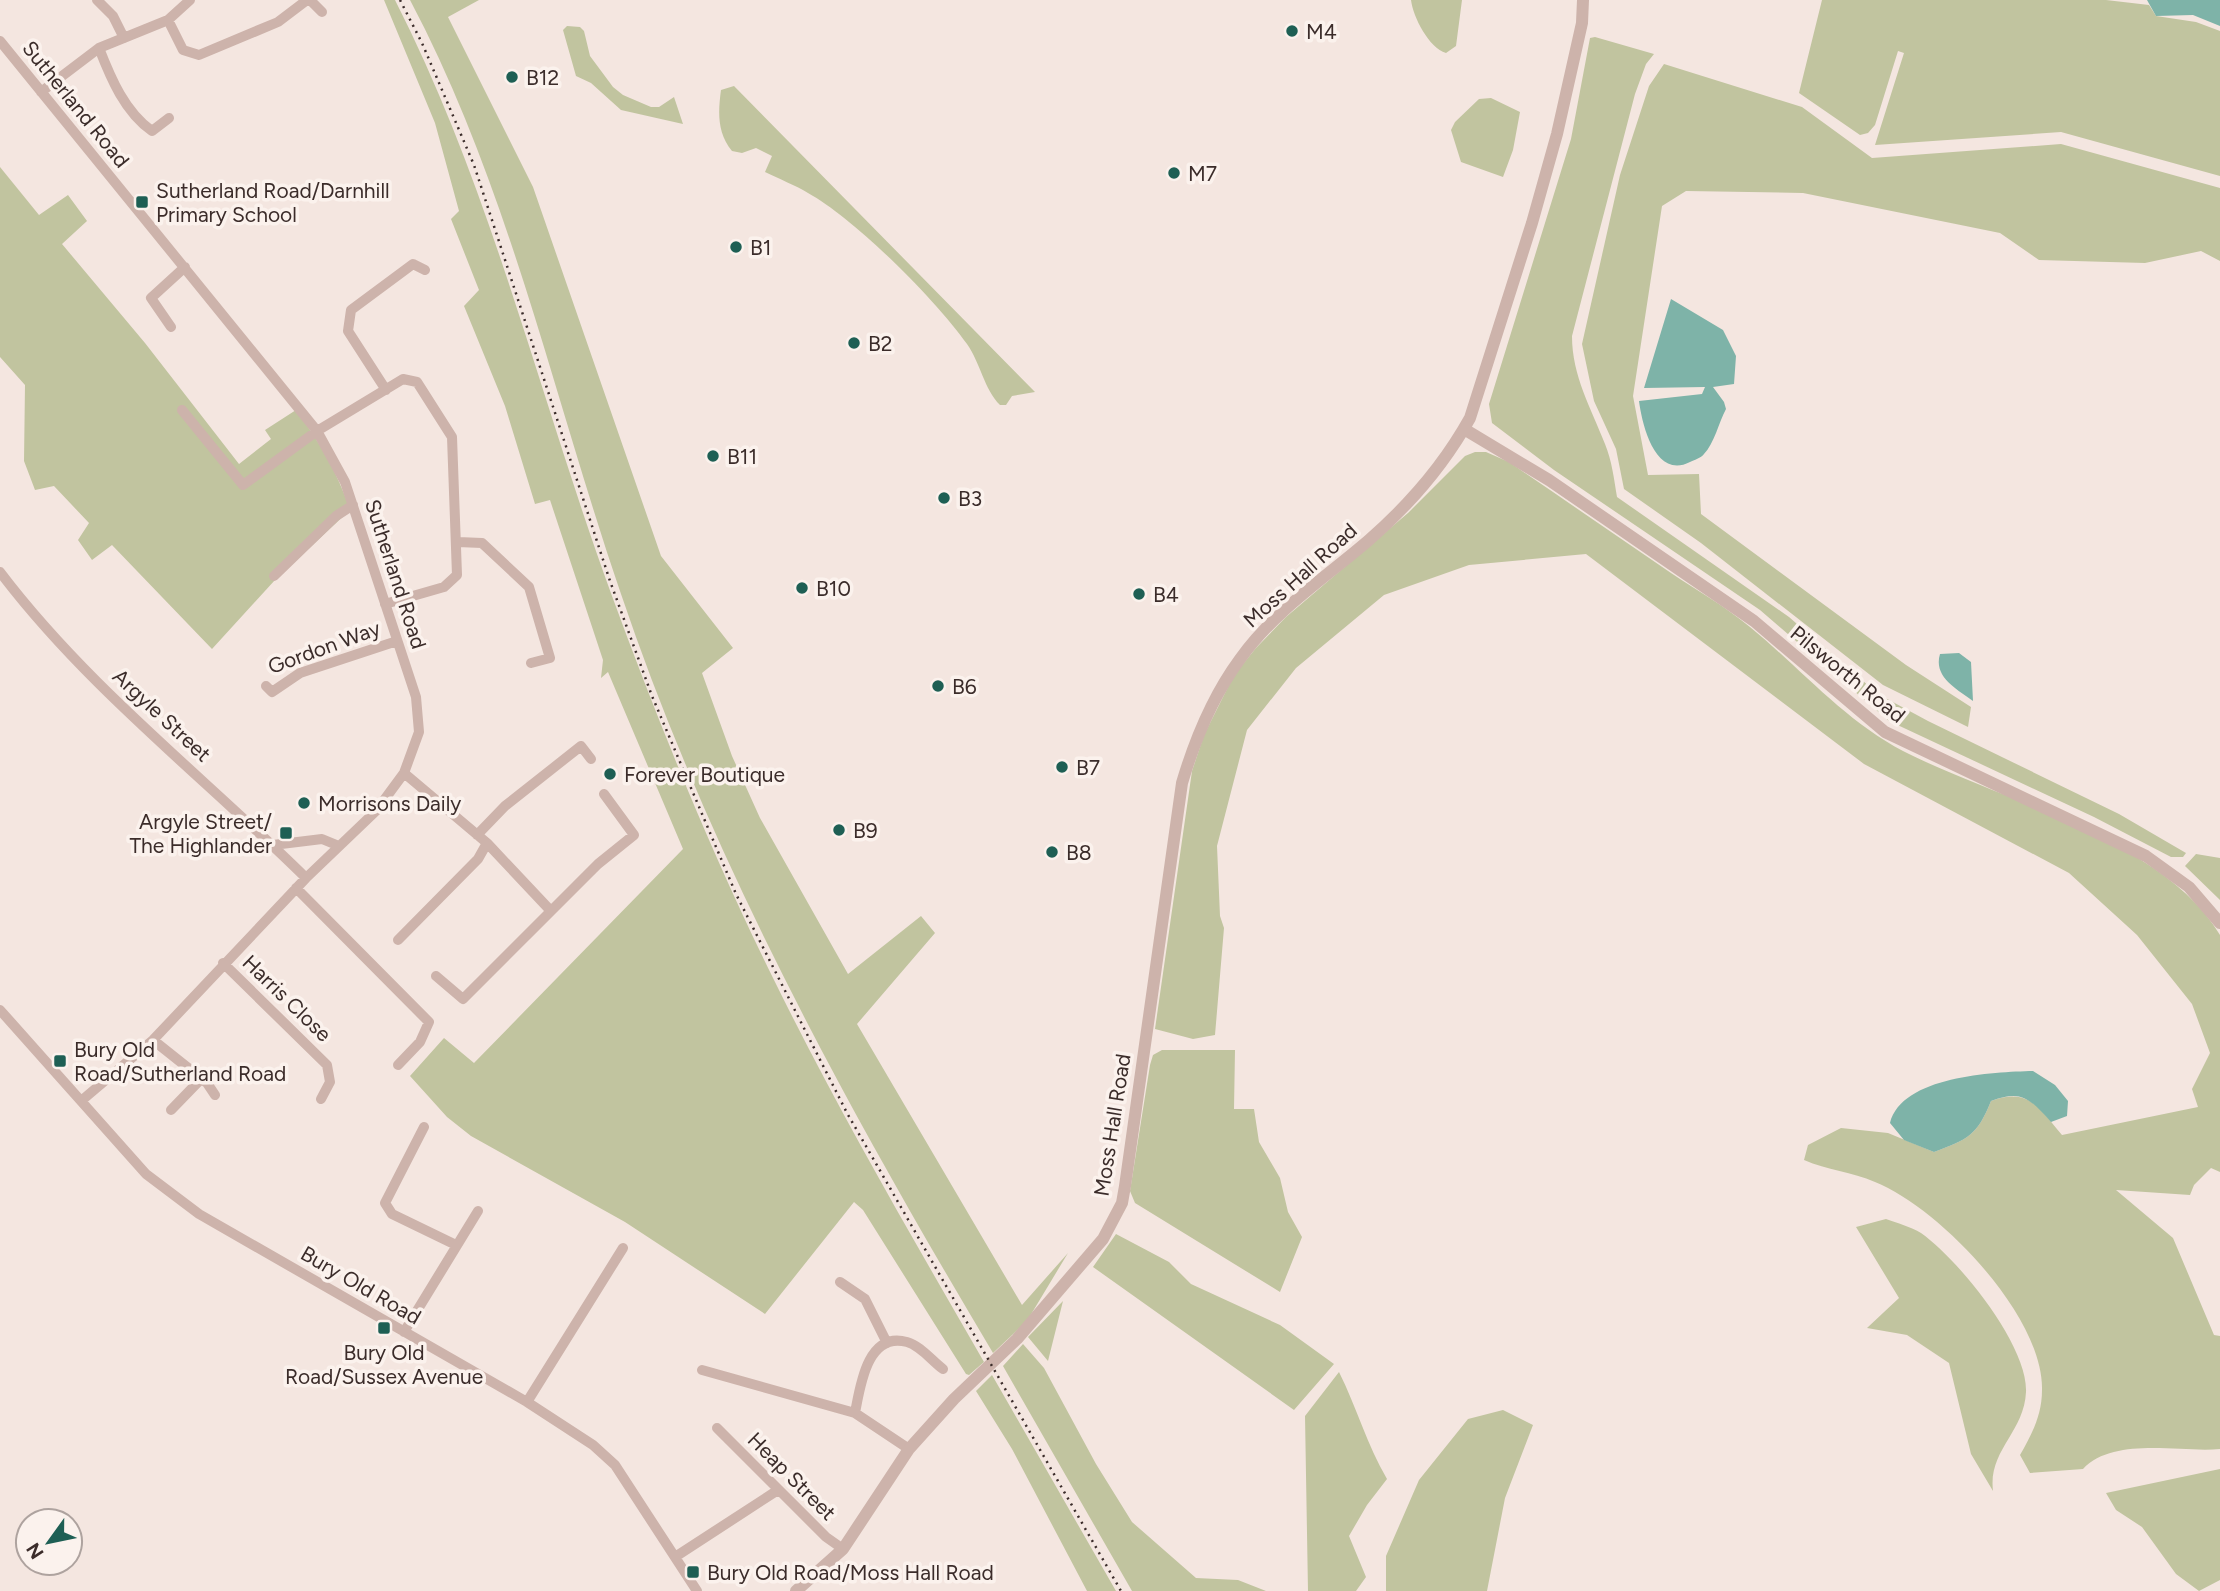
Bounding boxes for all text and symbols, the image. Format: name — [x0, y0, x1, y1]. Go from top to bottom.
place label: M4 — [1306, 19, 1337, 44]
marker: M4 — [1284, 23, 1300, 39]
street label: Sutherland Road — [17, 36, 135, 172]
place label: B12 — [526, 65, 559, 90]
marker: B12 — [504, 69, 520, 85]
place label: M7 — [1188, 161, 1217, 186]
marker: M7 — [1166, 165, 1182, 181]
place label: Sutherland Road/Darnhill Primary School — [156, 178, 390, 227]
marker: Sutherland Road/Darnhill Primary School — [134, 194, 150, 210]
place label: B1 — [750, 235, 772, 260]
marker: B1 — [728, 239, 744, 255]
place label: B2 — [868, 331, 893, 356]
marker: B2 — [846, 335, 862, 351]
place label: B11 — [727, 444, 757, 469]
marker: B11 — [705, 448, 721, 464]
place label: B3 — [958, 486, 982, 511]
marker: B3 — [936, 490, 952, 506]
street label: Sutherland Road — [360, 496, 432, 652]
street label: Moss Hall Road — [1238, 518, 1362, 632]
place label: B10 — [816, 576, 851, 601]
marker: B10 — [794, 580, 810, 596]
place label: B4 — [1153, 582, 1179, 607]
marker: B4 — [1131, 586, 1147, 602]
street label: Gordon Way — [264, 615, 384, 679]
street label: Pilsworth Road — [1786, 620, 1910, 728]
street label: Argyle Street — [108, 663, 216, 767]
place label: B6 — [952, 674, 977, 699]
marker: B6 — [930, 678, 946, 694]
place label: B7 — [1076, 755, 1100, 780]
marker: B7 — [1054, 759, 1070, 775]
place label: Forever Boutique — [624, 762, 785, 787]
marker: Forever Boutique — [602, 766, 618, 782]
place label: Morrisons Daily — [318, 791, 461, 816]
marker: Morrisons Daily — [296, 795, 312, 811]
place label: Argyle Street/ The Highlander — [129, 809, 272, 858]
place label: B9 — [853, 818, 878, 843]
marker: B9 — [831, 822, 847, 838]
marker: Argyle Street/ The Highlander — [278, 825, 294, 841]
place label: B8 — [1066, 840, 1092, 865]
marker: B8 — [1044, 844, 1060, 860]
street label: Harris Close — [237, 950, 337, 1046]
place label: Bury Old Road/Sutherland Road — [74, 1037, 286, 1086]
street label: Moss Hall Road — [1088, 1052, 1136, 1198]
marker: Bury Old Road/Sutherland Road — [52, 1053, 68, 1069]
street label: Bury Old Road — [296, 1241, 426, 1329]
marker: Bury Old Road/Sussex Avenue — [376, 1320, 392, 1336]
place label: Bury Old Road/Sussex Avenue — [285, 1340, 483, 1389]
street label: Heap Street — [743, 1427, 841, 1525]
north arrow — [14, 1507, 84, 1577]
text: N — [22, 1539, 49, 1563]
place label: Bury Old Road/Moss Hall Road — [707, 1560, 994, 1585]
marker: Bury Old Road/Moss Hall Road — [685, 1564, 701, 1580]

